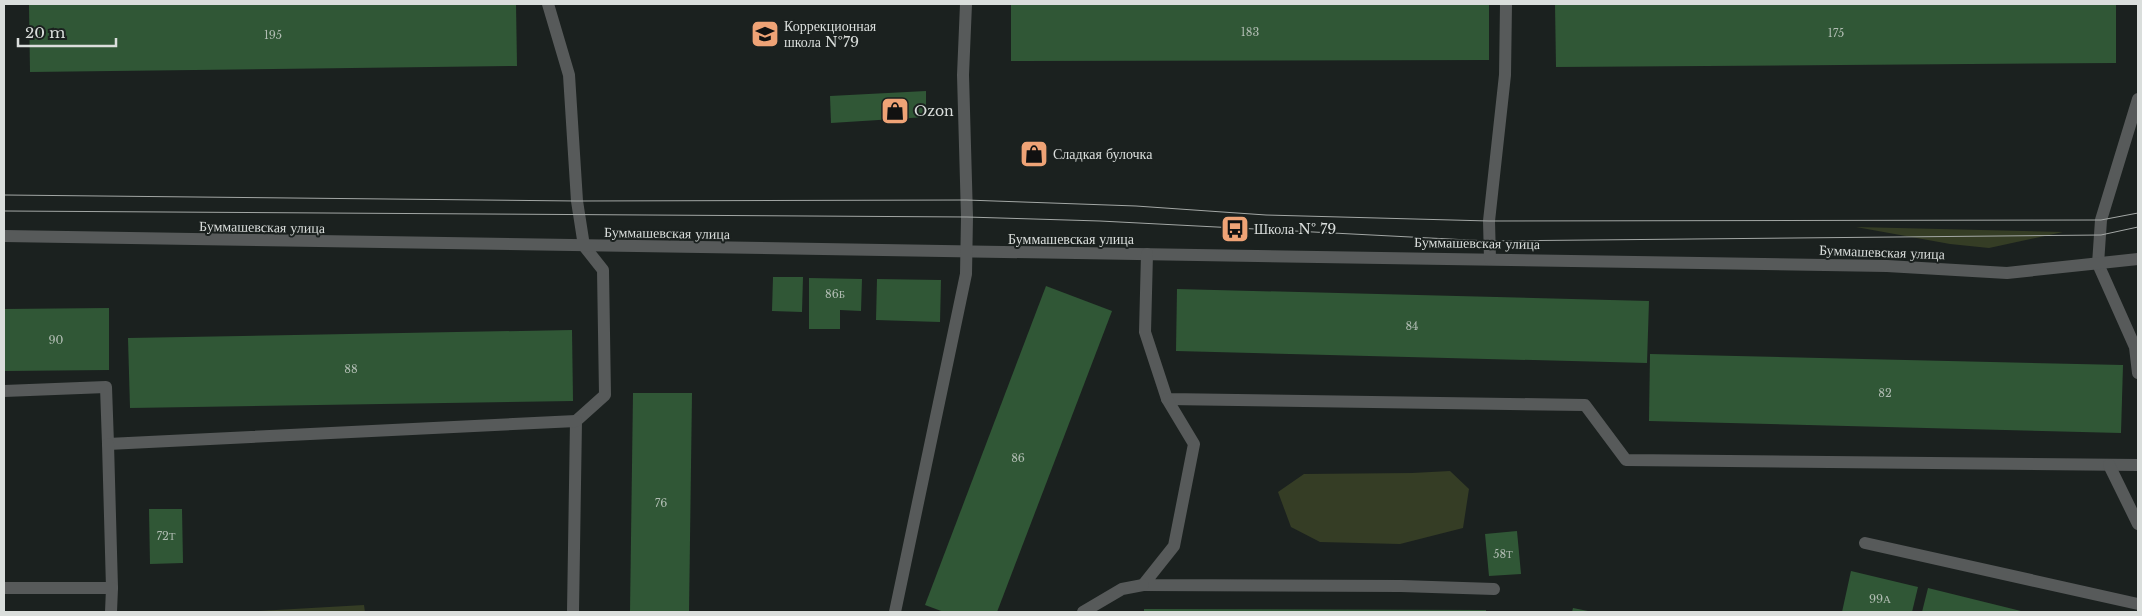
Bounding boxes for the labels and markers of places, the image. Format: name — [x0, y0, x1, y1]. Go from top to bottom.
place label: Коррекционная школа №79 — [784, 17, 877, 51]
school or university icon: Коррекционная школа №79 — [750, 19, 780, 49]
shop icon: Ozon — [880, 96, 910, 126]
place label: Ozon — [914, 102, 954, 120]
shop icon: Сладкая булочка — [1019, 139, 1049, 169]
place label: Сладкая булочка — [1053, 145, 1153, 163]
bus stop icon: Школа № 79 — [1220, 214, 1250, 244]
place label: Школа № 79 — [1254, 220, 1336, 238]

